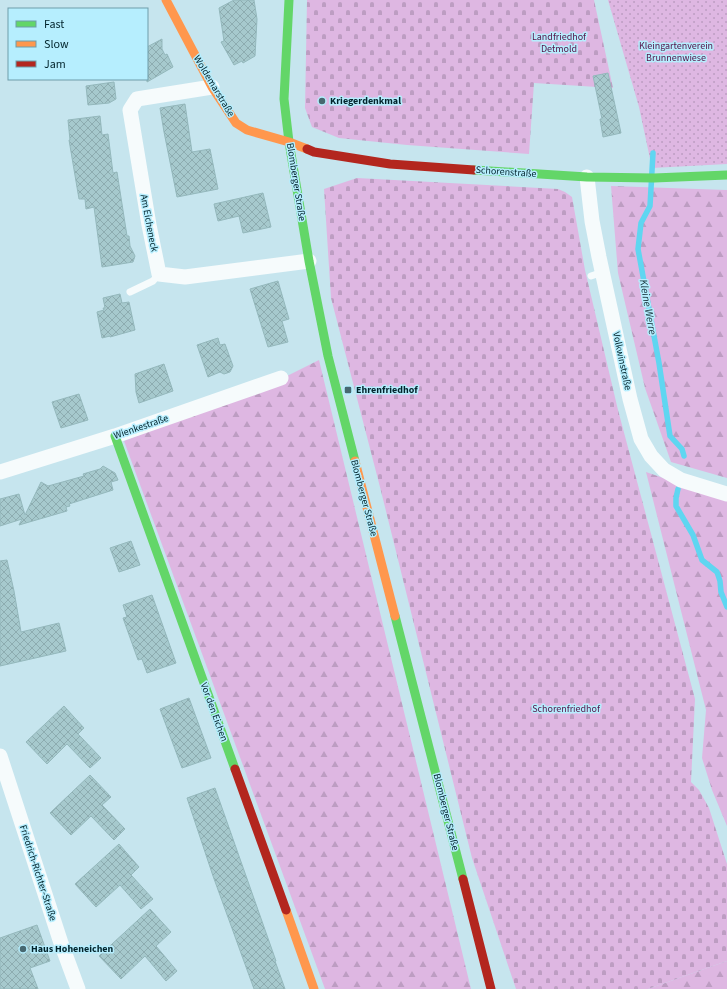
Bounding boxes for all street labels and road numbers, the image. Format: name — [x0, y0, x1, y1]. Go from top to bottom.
street label: Woldemarstraße — [190, 53, 238, 119]
street label: Blomberger Straße — [283, 142, 309, 222]
street label: Schorenstraße — [475, 163, 537, 181]
street label: Am Eicheneck — [137, 193, 161, 253]
street label: Volkwinstraße — [609, 330, 635, 392]
street label: Wienkestraße — [112, 411, 170, 443]
street label: Blomberger Straße — [347, 458, 381, 538]
street label: Vor den Eichen — [197, 680, 231, 744]
street label: Blomberger Straße — [430, 772, 462, 852]
street label: Friedrich-Richter-Straße — [16, 823, 60, 923]

